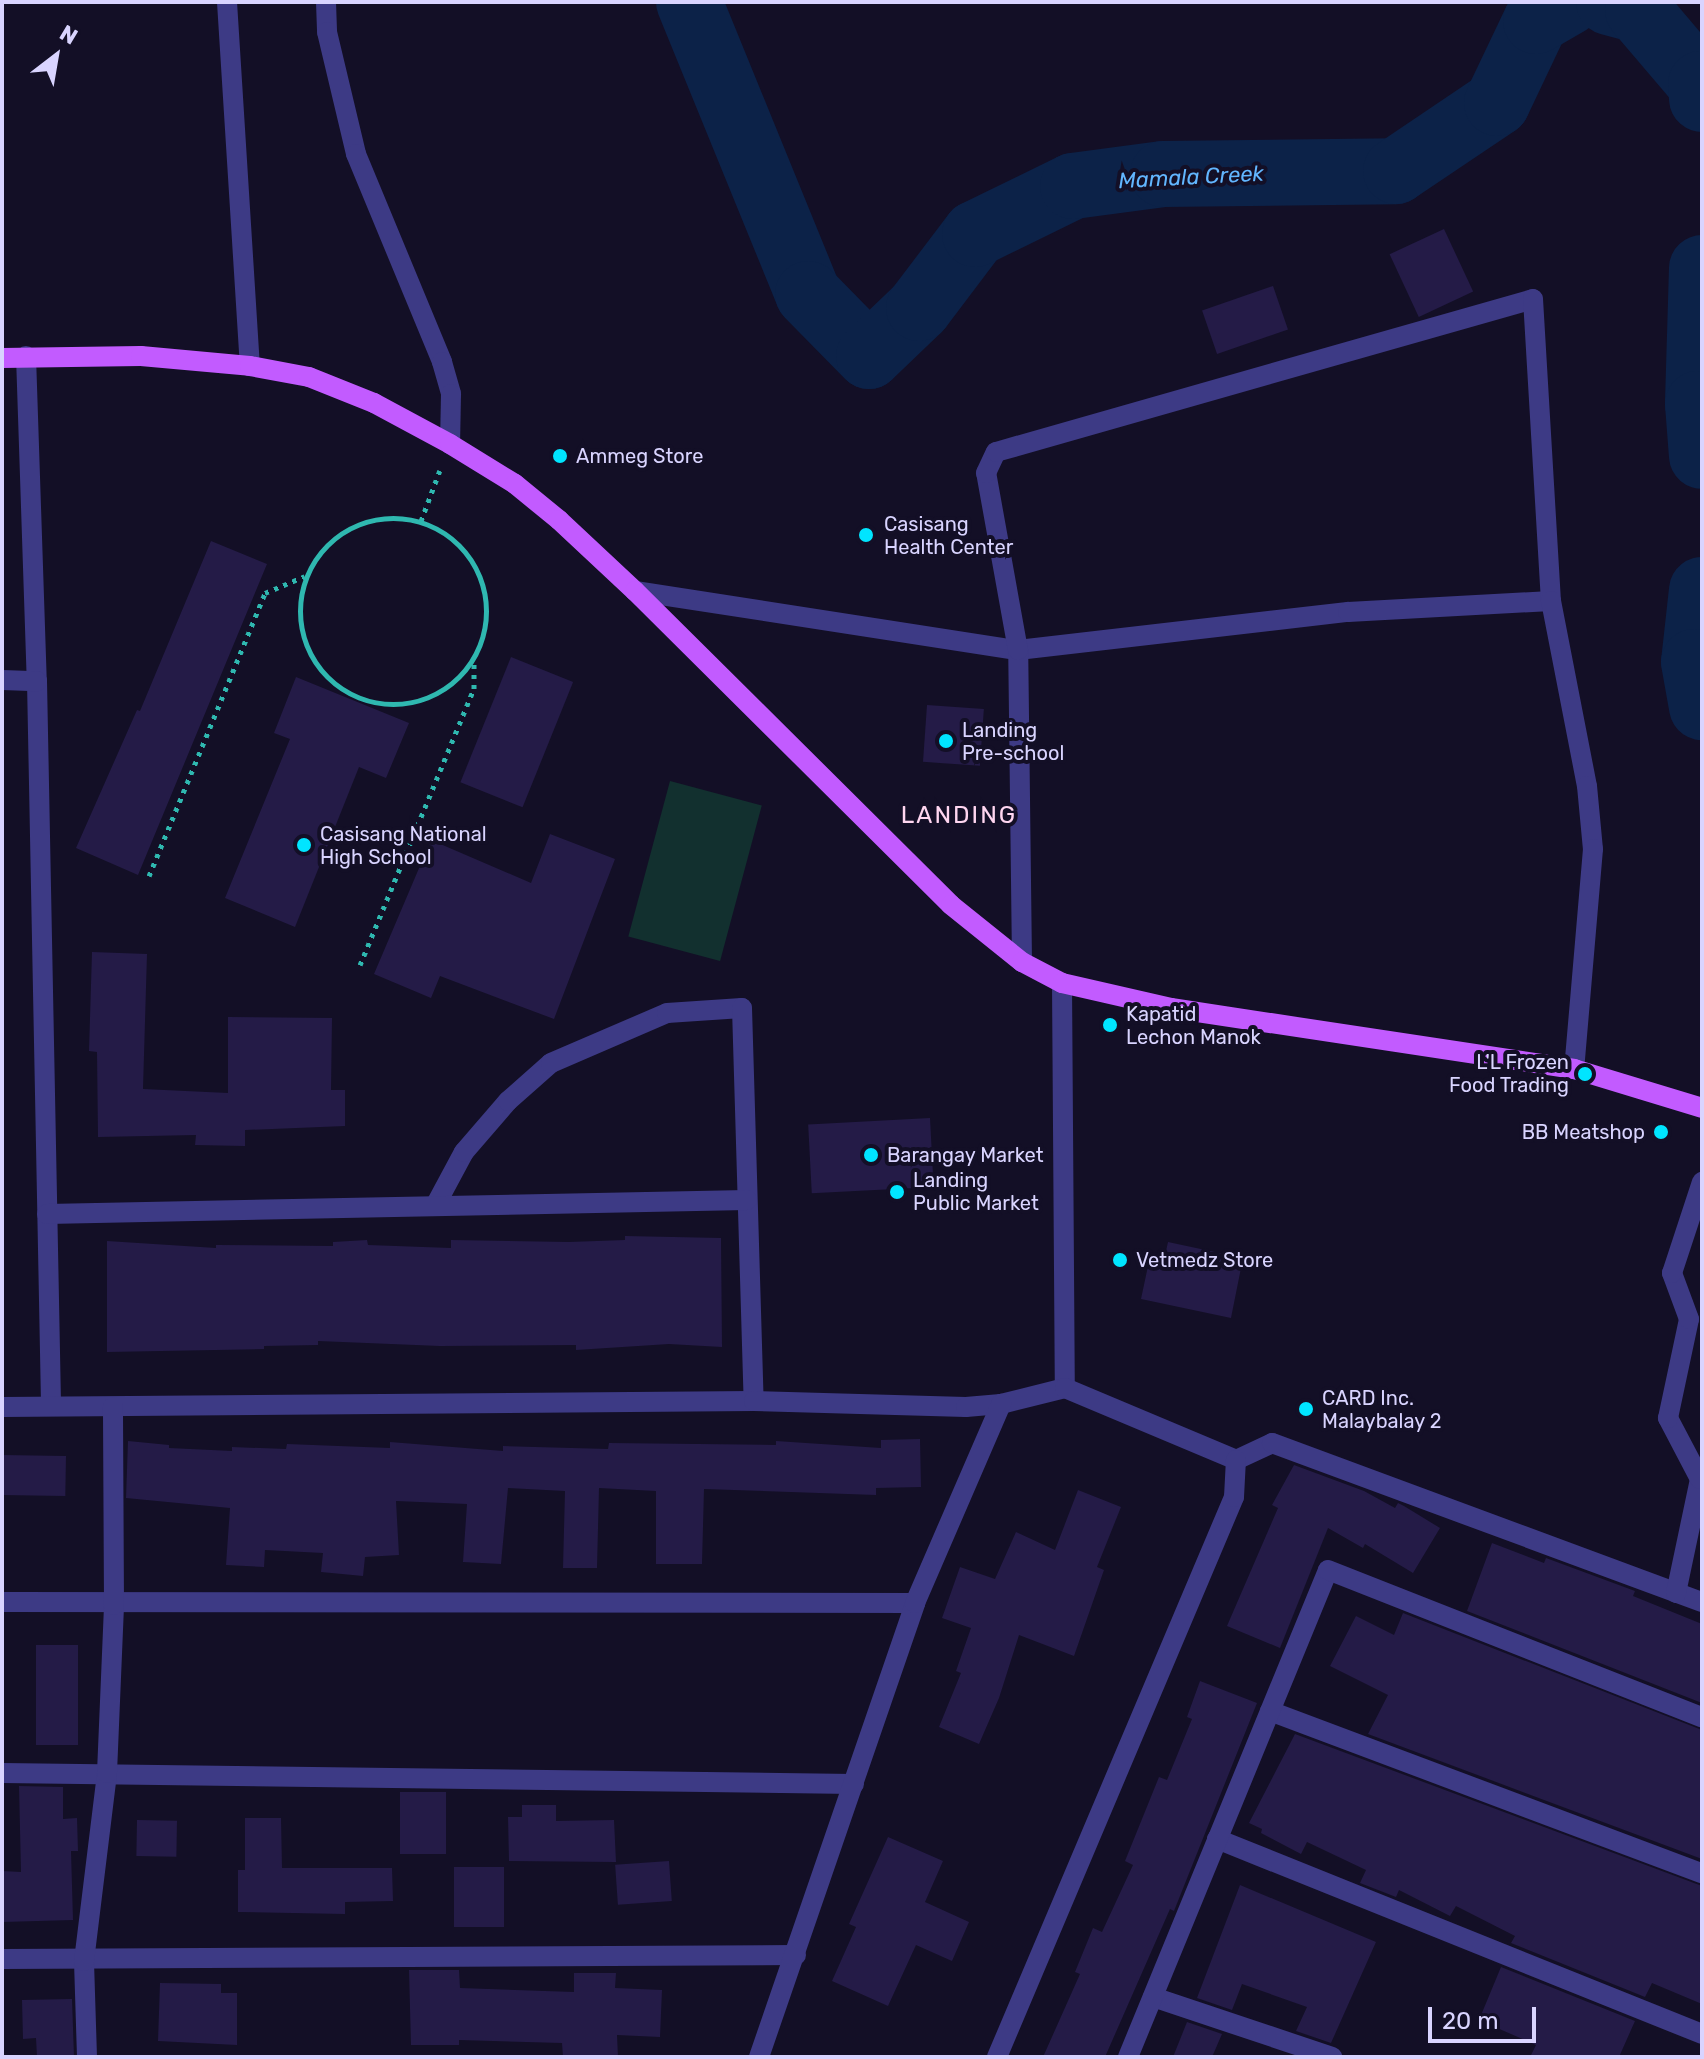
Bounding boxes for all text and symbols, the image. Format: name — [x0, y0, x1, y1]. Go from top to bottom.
north arrow — [16, 16, 96, 96]
text: N — [55, 19, 82, 51]
water label: Mamala Creek — [1118, 160, 1264, 194]
place label: Ammeg Store — [576, 444, 703, 468]
marker: Ammeg Store — [551, 447, 569, 465]
place label: Casisang Health Center — [884, 512, 1013, 559]
marker: Casisang Health Center — [855, 524, 877, 546]
place label: Landing Pre-school — [962, 718, 1064, 765]
marker: Landing Pre-school — [937, 732, 955, 750]
district label: LANDING — [901, 802, 1017, 830]
place label: Casisang National High School — [320, 822, 487, 869]
marker: Casisang National High School — [295, 836, 313, 854]
place label: Kapatid Lechon Manok — [1126, 1002, 1261, 1049]
marker: Kapatid Lechon Manok — [1101, 1016, 1119, 1034]
place label: L'L Frozen Food Trading — [1449, 1050, 1569, 1097]
marker: L'L Frozen Food Trading — [1576, 1065, 1594, 1083]
place label: BB Meatshop — [1522, 1120, 1645, 1144]
marker: BB Meatshop — [1652, 1123, 1670, 1141]
place label: Barangay Market — [887, 1143, 1044, 1167]
marker: Barangay Market — [862, 1146, 880, 1164]
place label: Landing Public Market — [913, 1168, 1039, 1215]
marker: Landing Public Market — [888, 1183, 906, 1201]
place label: Vetmedz Store — [1136, 1248, 1273, 1272]
marker: Vetmedz Store — [1111, 1251, 1129, 1269]
place label: CARD Inc. Malaybalay 2 — [1322, 1386, 1442, 1433]
marker: CARD Inc. Malaybalay 2 — [1297, 1400, 1315, 1418]
scale bar — [1432, 1991, 1540, 2041]
text: 20 m — [1442, 2007, 1499, 2035]

